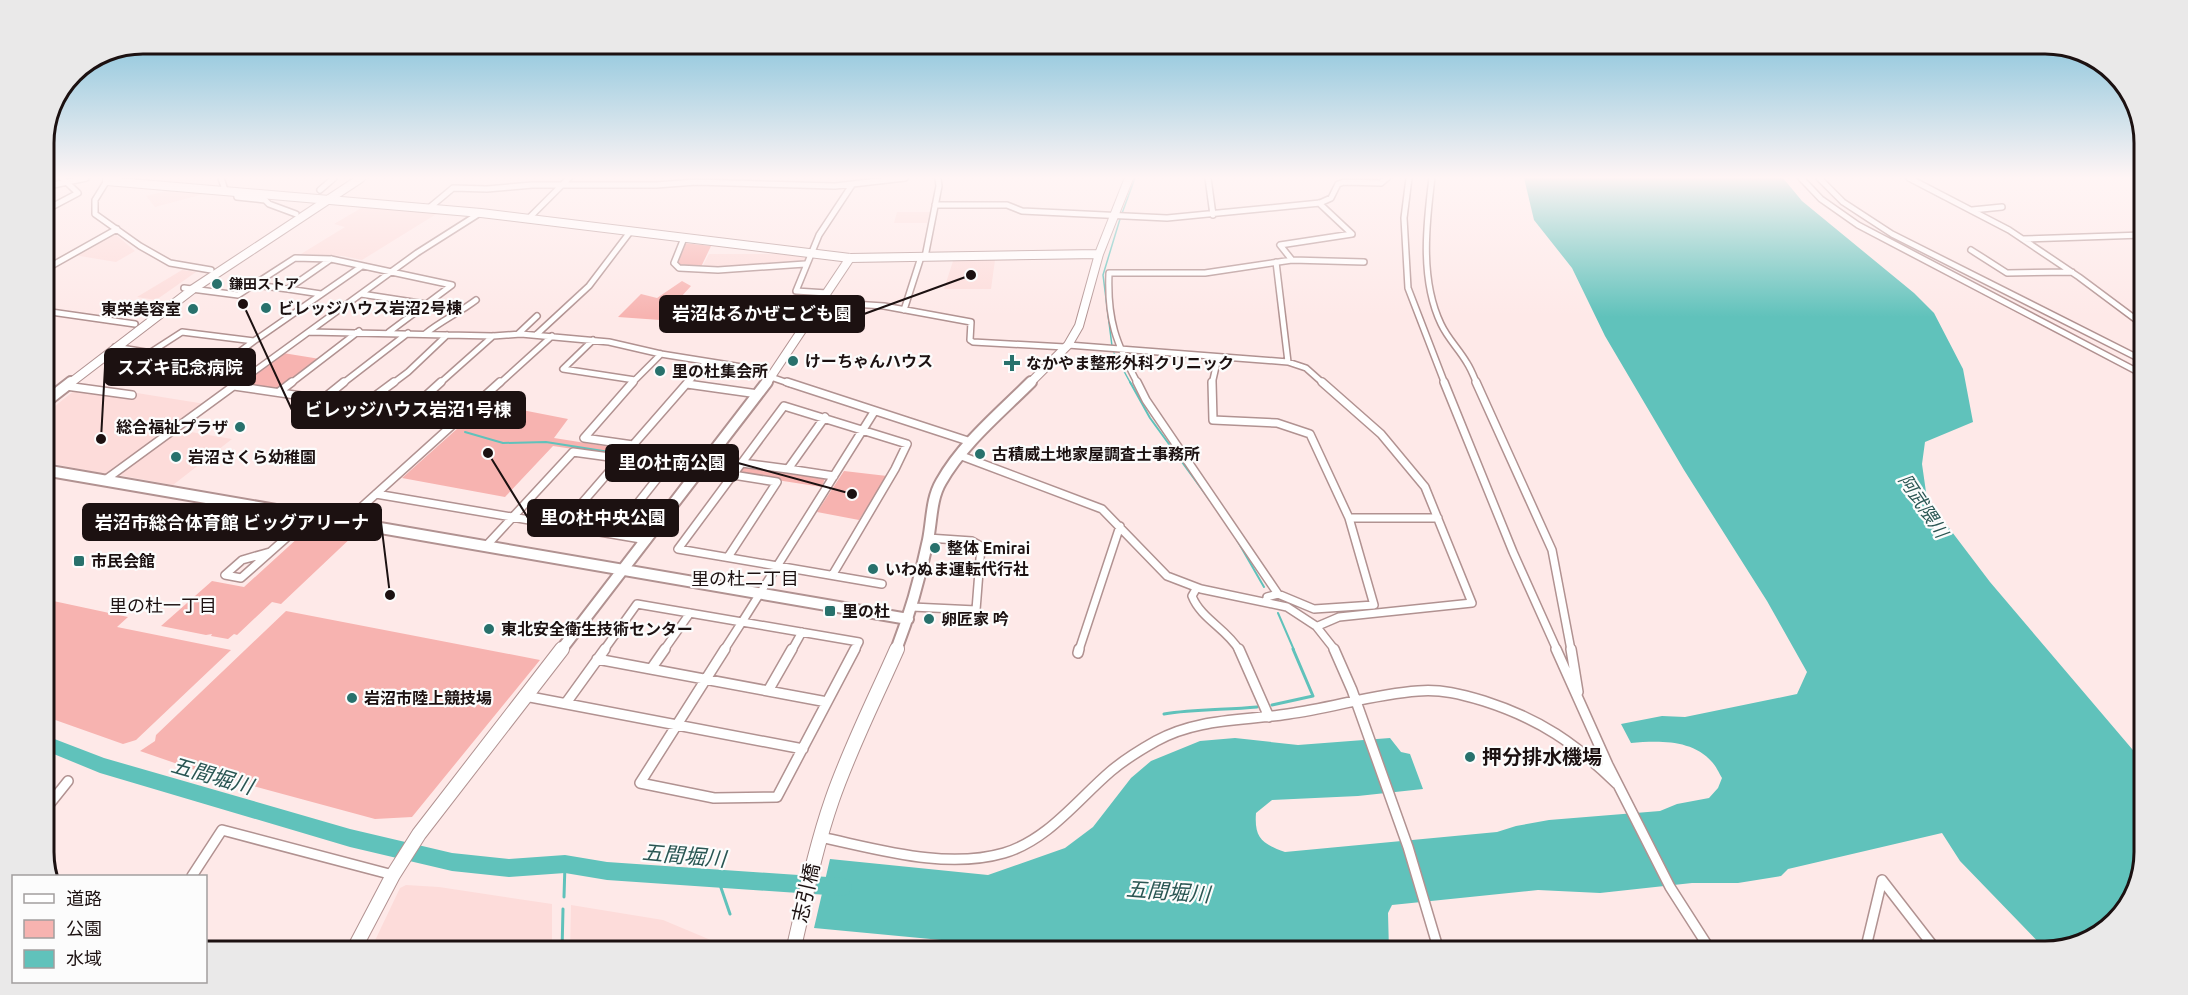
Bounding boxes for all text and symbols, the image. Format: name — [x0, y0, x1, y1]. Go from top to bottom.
place label: 鎌田ストア — [229, 276, 299, 292]
marker: 鎌田ストア — [210, 277, 224, 291]
callout: 岩沼はるかぜこども園 — [660, 296, 864, 332]
place label: ビレッジハウス岩沼2号棟 — [278, 299, 462, 317]
place label: 東栄美容室 — [101, 300, 181, 318]
marker: ビレッジハウス岩沼2号棟 — [259, 301, 273, 315]
marker: 東栄美容室 — [186, 302, 200, 316]
text: 岩沼はるかぜこども園 — [672, 303, 852, 323]
callout: スズキ記念病院 — [105, 349, 255, 385]
place label: けーちゃんハウス — [805, 352, 933, 370]
marker: けーちゃんハウス — [786, 354, 800, 368]
marker: なかやま整形外科クリニック — [1003, 354, 1021, 372]
place label: なかやま整形外科クリニック — [1026, 354, 1234, 372]
text: スズキ記念病院 — [117, 357, 243, 377]
place label: 里の杜集会所 — [672, 362, 768, 380]
marker: 里の杜集会所 — [653, 364, 667, 378]
callout: ビレッジハウス岩沼1号棟 — [292, 392, 525, 428]
text: ビレッジハウス岩沼1号棟 — [304, 399, 512, 419]
place label: 総合福祉プラザ — [116, 418, 228, 436]
marker: 総合福祉プラザ — [233, 420, 247, 434]
callout: 里の杜南公園 — [606, 445, 738, 481]
place label: 古積威土地家屋調査士事務所 — [992, 445, 1200, 463]
marker: 古積威土地家屋調査士事務所 — [973, 447, 987, 461]
place label: 岩沼さくら幼稚園 — [188, 448, 316, 466]
marker: 岩沼さくら幼稚園 — [169, 450, 183, 464]
text: 里の杜南公園 — [618, 452, 726, 472]
water label: 阿武隈川 — [1895, 470, 1953, 543]
callout: 里の杜中央公園 — [528, 500, 678, 536]
callout: 岩沼市総合体育館 ビッグアリーナ — [83, 504, 381, 540]
text: 里の杜中央公園 — [540, 507, 666, 527]
text: 岩沼市総合体育館 ビッグアリーナ — [95, 512, 369, 532]
place label: 整体 Emirai — [947, 539, 1030, 557]
marker: 整体 Emirai — [928, 541, 942, 555]
place label: 市民会館 — [91, 552, 155, 570]
marker: 市民会館 — [72, 554, 86, 568]
place label: いわぬま運転代行社 — [885, 560, 1029, 578]
marker: いわぬま運転代行社 — [866, 562, 880, 576]
district label: 里の杜二丁目 — [691, 568, 799, 588]
district label: 里の杜一丁目 — [109, 595, 217, 615]
place label: 里の杜 — [842, 602, 890, 620]
marker: 里の杜 — [823, 604, 837, 618]
place label: 卵匠家 吟 — [941, 610, 1009, 628]
marker: 卵匠家 吟 — [922, 612, 936, 626]
place label: 東北安全衛生技術センター — [501, 620, 693, 638]
marker: 東北安全衛生技術センター — [482, 622, 496, 636]
place label: 岩沼市陸上競技場 — [364, 689, 492, 707]
marker: 岩沼市陸上競技場 — [345, 691, 359, 705]
place label: 押分排水機場 — [1482, 745, 1602, 768]
marker: 押分排水機場 — [1463, 750, 1477, 764]
water label: 五間堀川 — [169, 752, 258, 799]
water label: 五間堀川 — [641, 839, 729, 871]
street label: 志引橋 — [788, 861, 823, 925]
legend — [12, 875, 207, 983]
water label: 五間堀川 — [1125, 876, 1213, 906]
text: 道路 — [66, 888, 102, 908]
text: 公園 — [66, 918, 102, 938]
text: 水域 — [66, 948, 102, 968]

